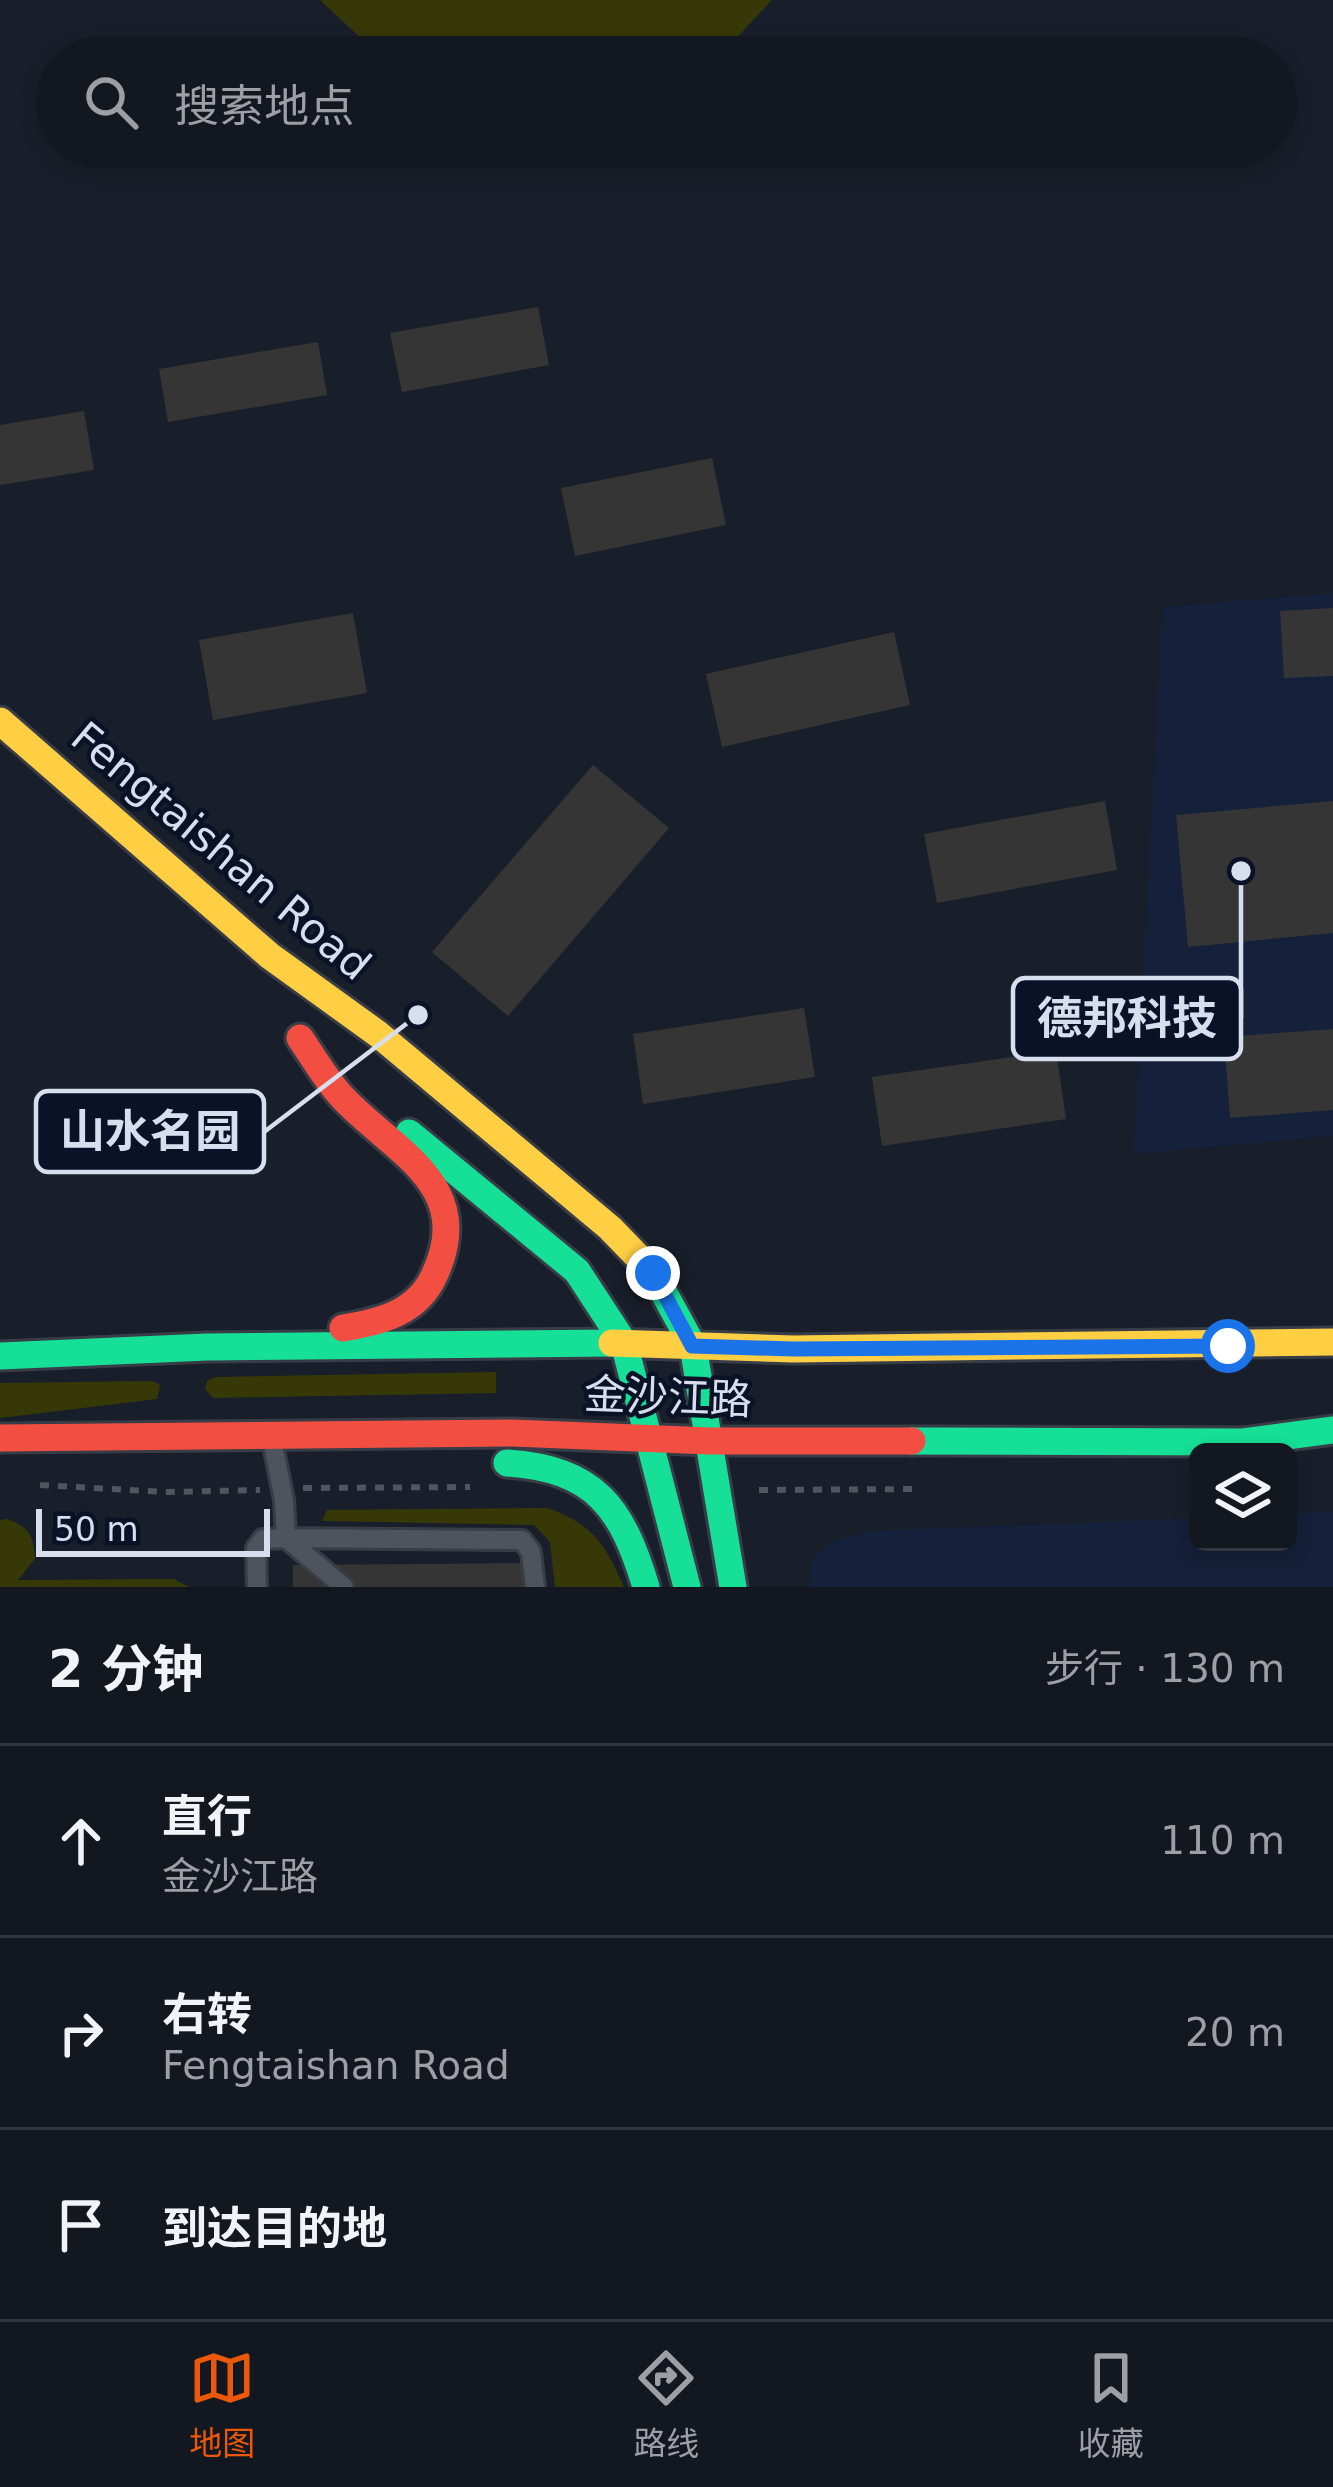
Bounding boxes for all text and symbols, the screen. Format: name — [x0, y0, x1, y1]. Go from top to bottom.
search box — [36, 36, 1297, 168]
icon: search — [78, 69, 144, 135]
text: 搜索地点 — [174, 80, 354, 133]
street label: Fengtaishan Road — [62, 712, 380, 990]
callout: 德邦科技 — [1013, 978, 1241, 1059]
text: 德邦科技 — [1037, 992, 1217, 1045]
callout: 山水名园 — [36, 1091, 264, 1172]
text: 山水名园 — [60, 1105, 240, 1158]
route end — [626, 1246, 680, 1300]
route start — [1201, 1319, 1255, 1373]
street label: 金沙江路 — [583, 1370, 753, 1424]
map controls — [1189, 1443, 1297, 1551]
button: layers — [1189, 1443, 1297, 1551]
scale bar — [36, 1503, 270, 1556]
text: 50 m — [54, 1510, 139, 1549]
text: 2 分钟 — [48, 1640, 203, 1699]
text: 步行 · 130 m — [1045, 1646, 1285, 1691]
text: 直行 — [162, 1790, 252, 1843]
icon: ahead — [48, 1808, 114, 1874]
text: 110 m — [1160, 1818, 1285, 1863]
text: 金沙江路 — [162, 1854, 318, 1899]
text: 右转 — [162, 1988, 252, 2041]
icon: right — [48, 2000, 114, 2066]
text: 20 m — [1185, 2010, 1285, 2055]
text: Fengtaishan Road — [162, 2043, 510, 2088]
icon: arrive — [48, 2192, 114, 2258]
text: 到达目的地 — [162, 2202, 387, 2255]
tab: 地图 — [189, 2345, 255, 2465]
tab: 路线 — [633, 2345, 699, 2465]
tab: 收藏 — [1078, 2345, 1144, 2465]

